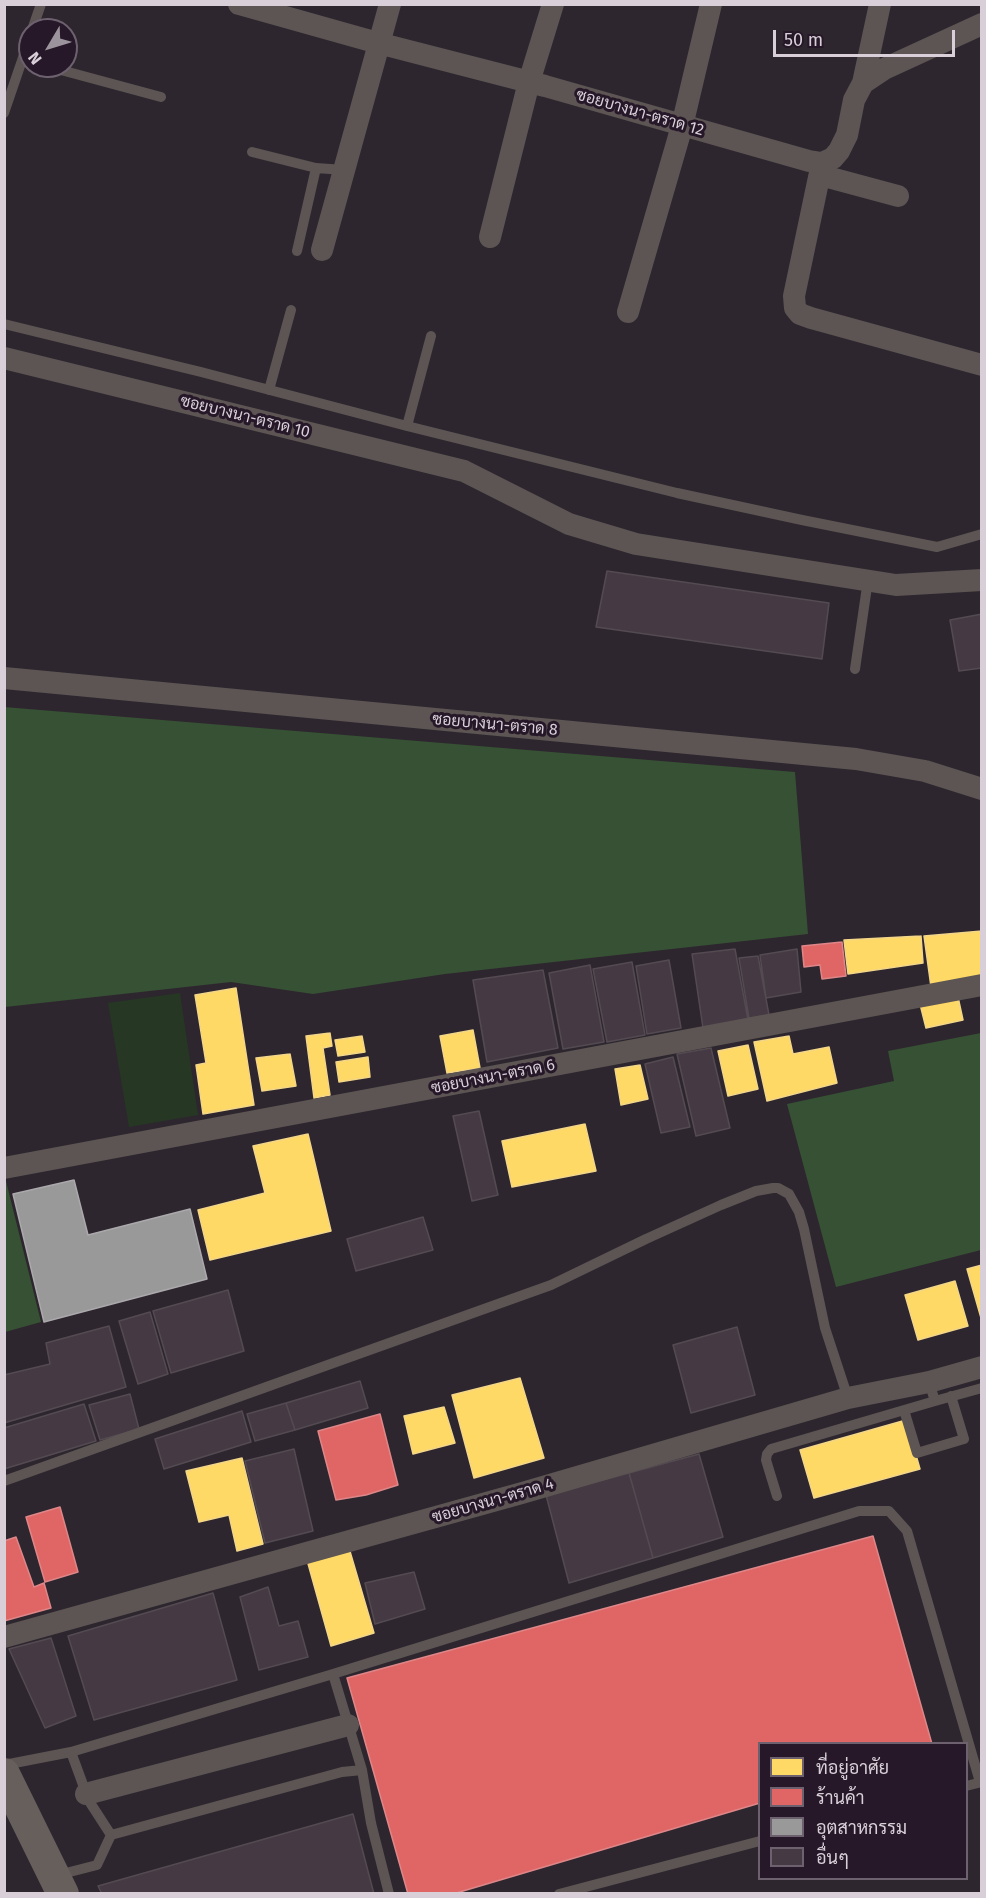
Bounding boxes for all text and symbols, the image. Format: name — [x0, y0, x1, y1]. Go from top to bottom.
north arrow — [18, 18, 78, 78]
scale bar — [776, 18, 958, 56]
text: 50 m — [784, 29, 823, 51]
text: N — [24, 48, 46, 68]
street label: ซอยบางนา-ตราด 12 — [574, 86, 706, 140]
street label: ซอยบางนา-ตราด 10 — [178, 392, 312, 442]
street label: ซอยบางนา-ตราด 8 — [431, 710, 559, 740]
street label: ซอยบางนา-ตราด 6 — [430, 1056, 556, 1098]
street label: ซอยบางนา-ตราด 4 — [430, 1474, 556, 1528]
legend — [758, 1742, 968, 1880]
text: ที่อยู่อาศัย — [816, 1757, 889, 1779]
text: ร้านค้า — [816, 1787, 865, 1809]
text: อุตสาหกรรม — [816, 1817, 907, 1839]
text: อื่นๆ — [816, 1847, 849, 1869]

